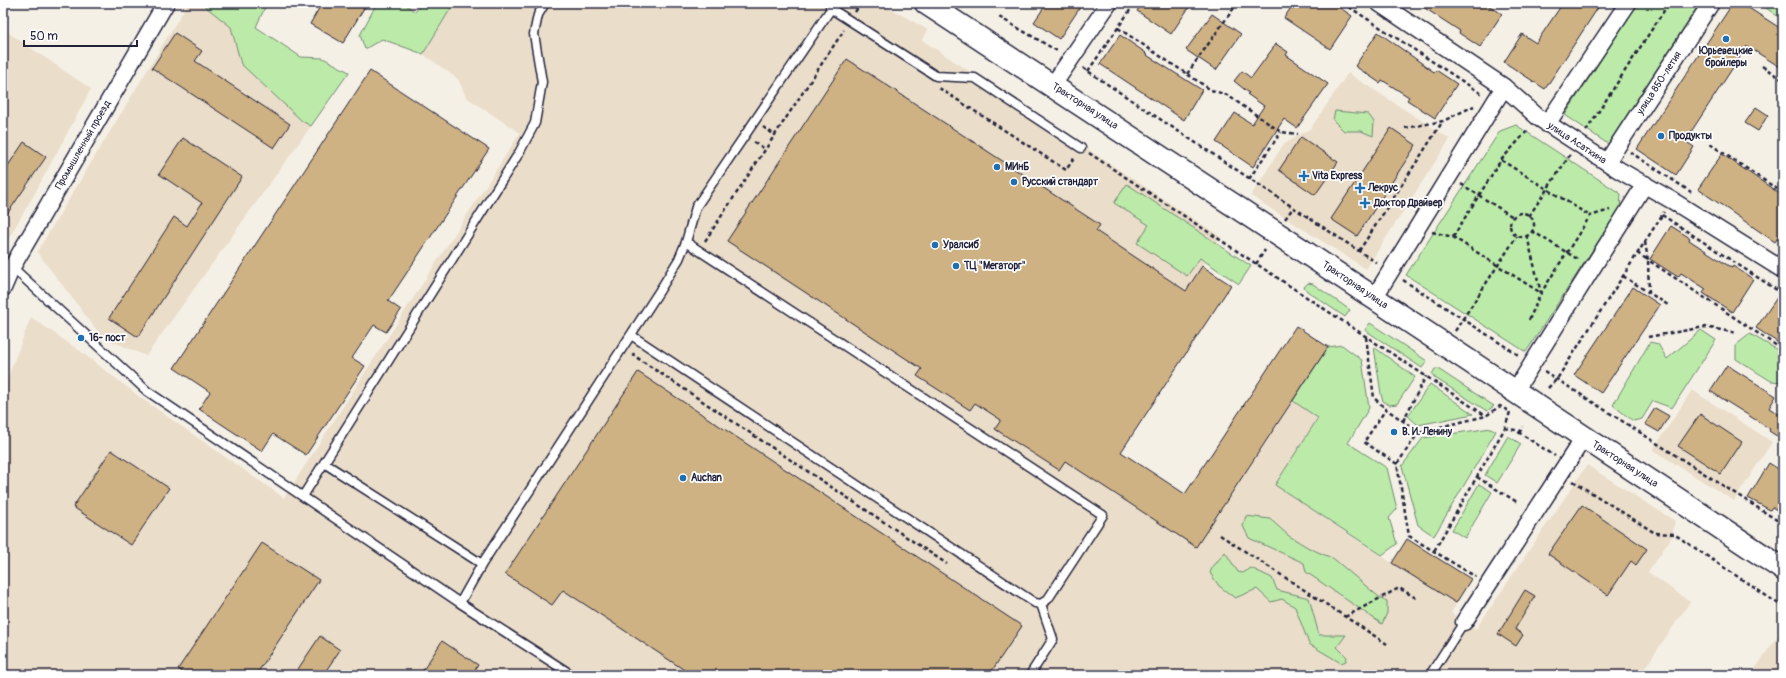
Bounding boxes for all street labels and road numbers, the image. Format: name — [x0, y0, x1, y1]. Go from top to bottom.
street label: улица 850-летия — [1634, 49, 1684, 118]
street label: Тракторная улица — [1050, 80, 1121, 132]
street label: Промышленный проезд — [53, 98, 113, 192]
street label: улица Асаткина — [1545, 119, 1609, 167]
street label: Тракторная улица — [1320, 259, 1390, 312]
street label: Тракторная улица — [1590, 438, 1661, 490]

